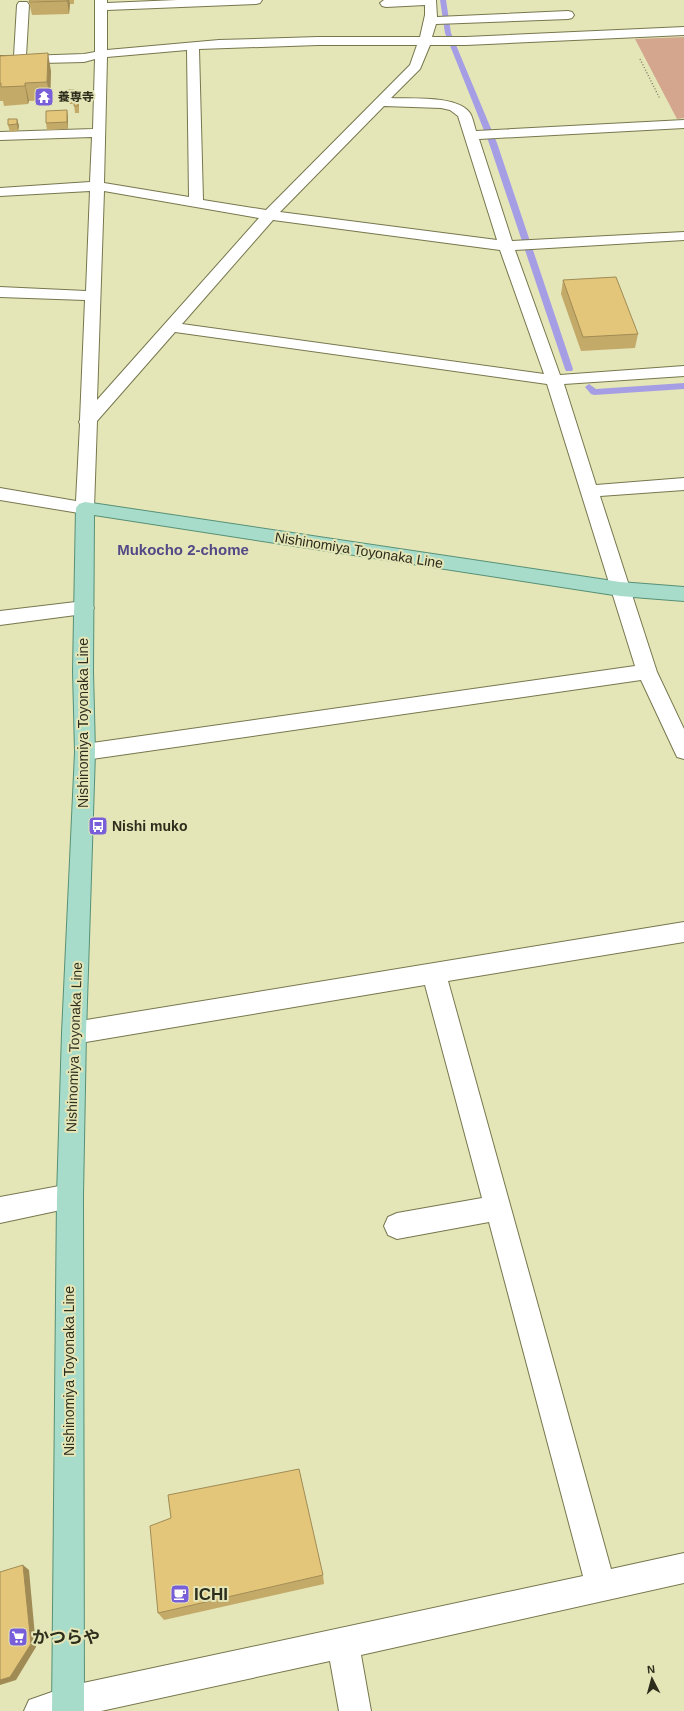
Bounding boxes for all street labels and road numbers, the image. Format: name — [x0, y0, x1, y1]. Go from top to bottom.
street label: Nishinomiya Toyonaka Line — [274, 529, 444, 571]
street label: Nishinomiya Toyonaka Line — [75, 638, 91, 808]
street label: Nishinomiya Toyonaka Line — [63, 961, 85, 1132]
street label: Nishinomiya Toyonaka Line — [61, 1286, 77, 1456]

